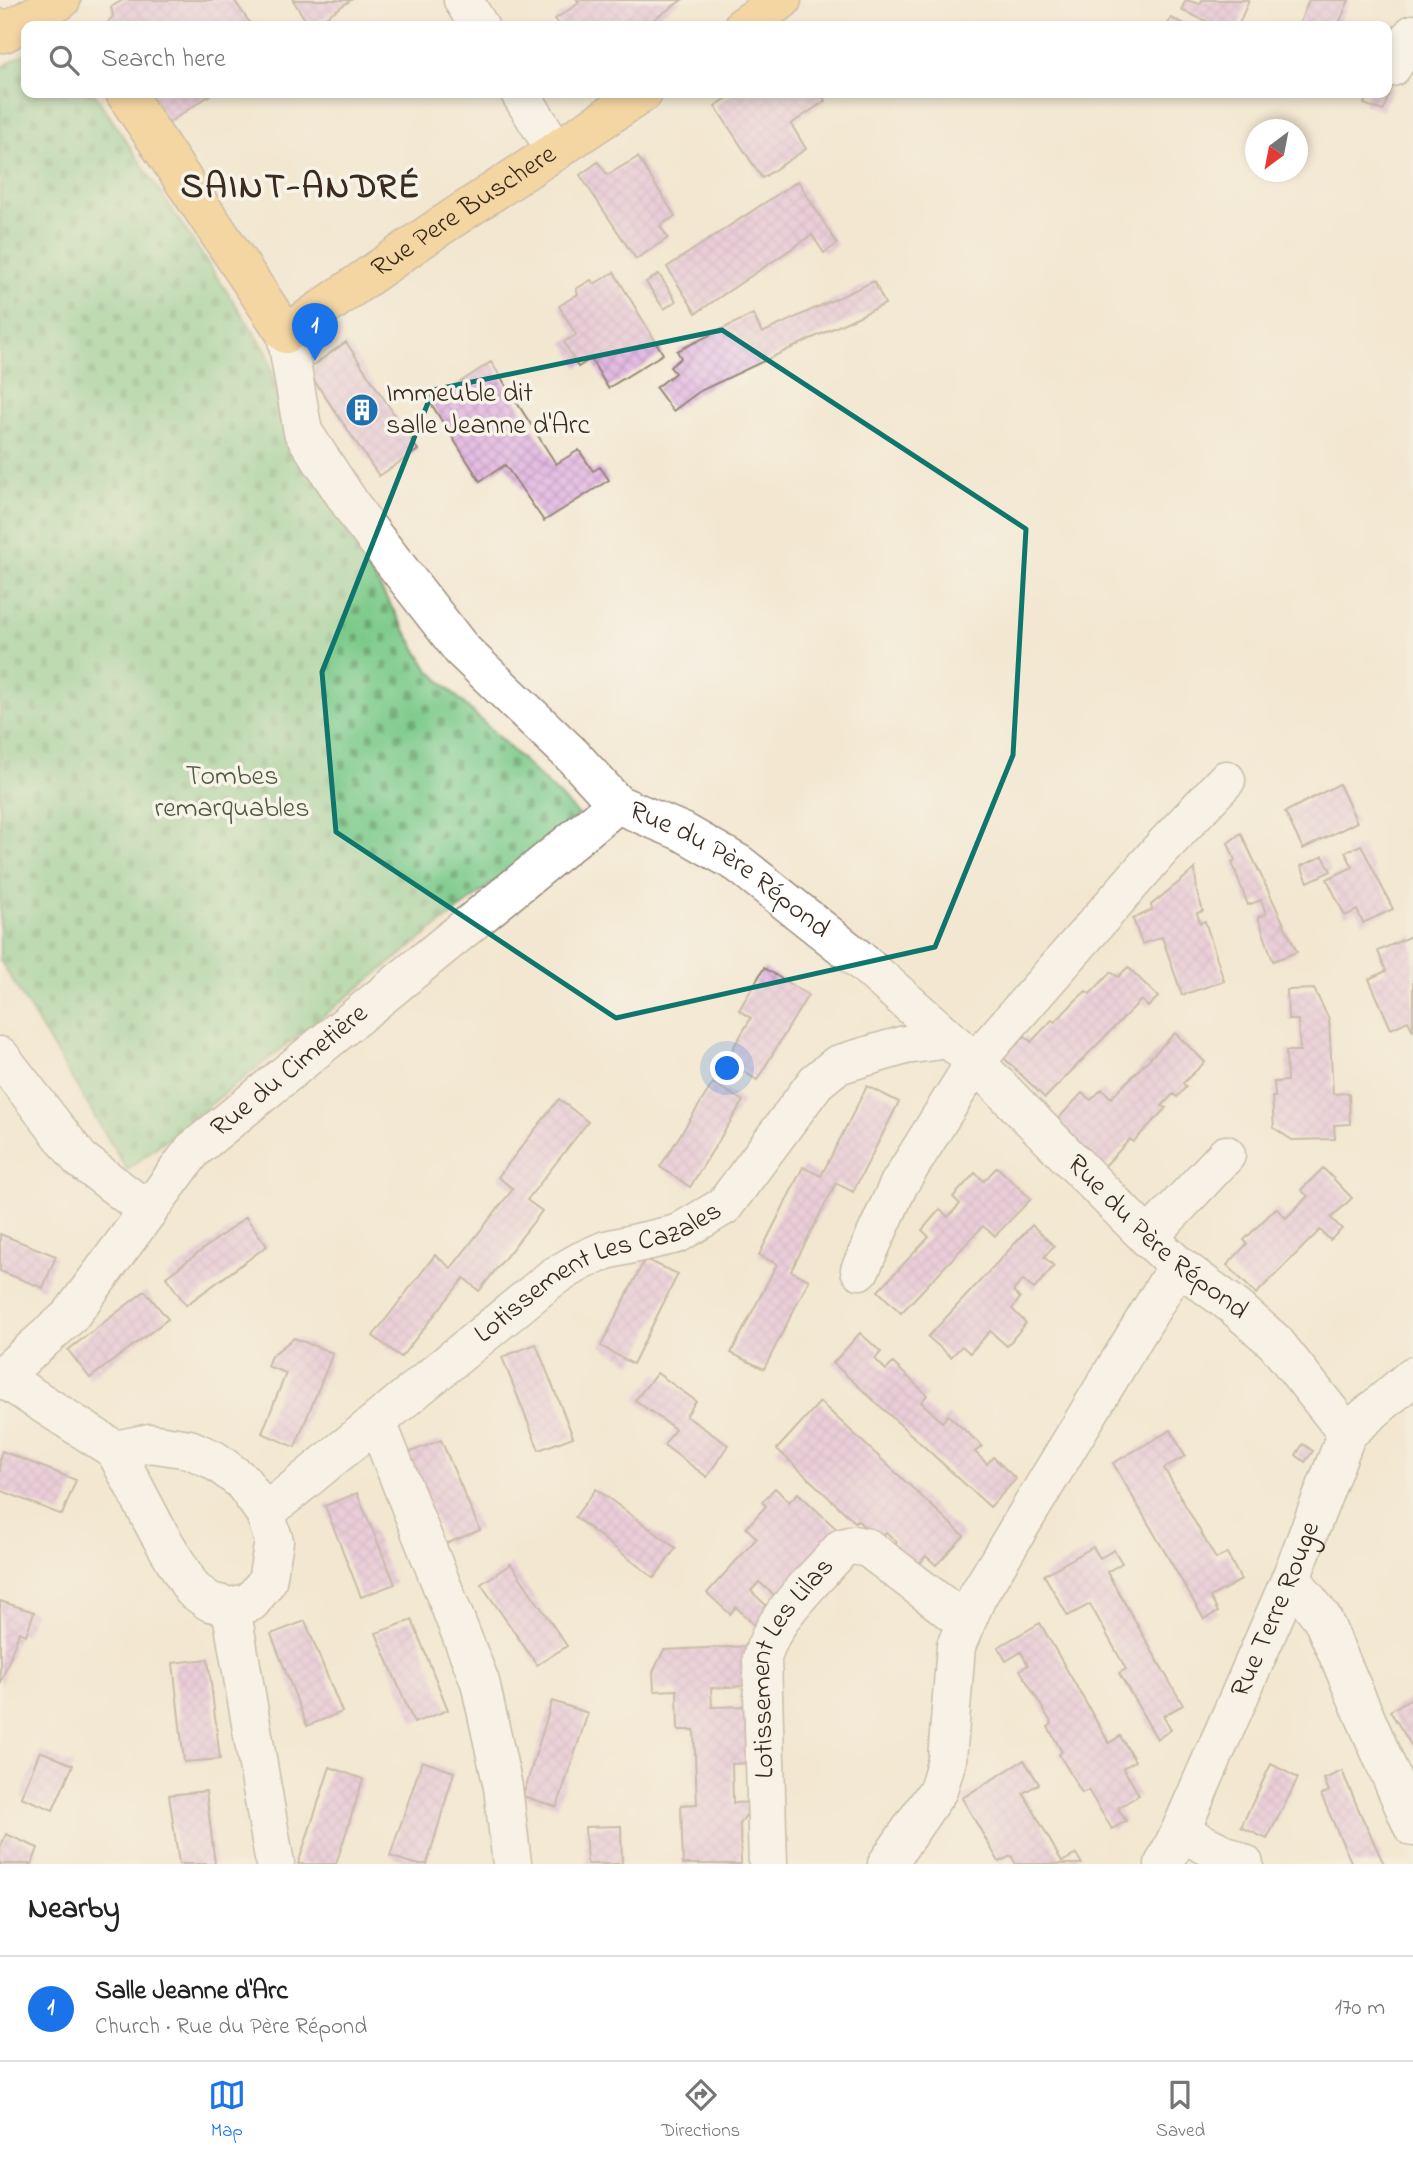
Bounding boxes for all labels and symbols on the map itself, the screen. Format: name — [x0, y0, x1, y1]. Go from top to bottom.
north arrow — [1245, 119, 1308, 182]
street label: Rue Pere Buschere — [363, 135, 565, 289]
district label: SAINT-ANDRÉ — [181, 163, 421, 214]
pin: 1 — [292, 303, 338, 361]
place label: Immeuble dit salle Jeanne d'Arc — [386, 374, 590, 447]
building icon: Immeuble dit salle Jeanne d'Arc — [343, 391, 381, 429]
park label: Tombes remarquables — [155, 757, 309, 830]
street label: Rue du Père Répond — [623, 791, 839, 949]
street label: Rue du Cimetière — [202, 994, 378, 1148]
your location — [710, 1051, 744, 1085]
street label: Rue du Père Répond — [1057, 1146, 1258, 1330]
street label: Lotissement Les Cazales — [466, 1191, 730, 1354]
street label: Rue Terre Rouge — [1221, 1515, 1331, 1704]
street label: Lotissement Les Lilas — [741, 1548, 844, 1779]

